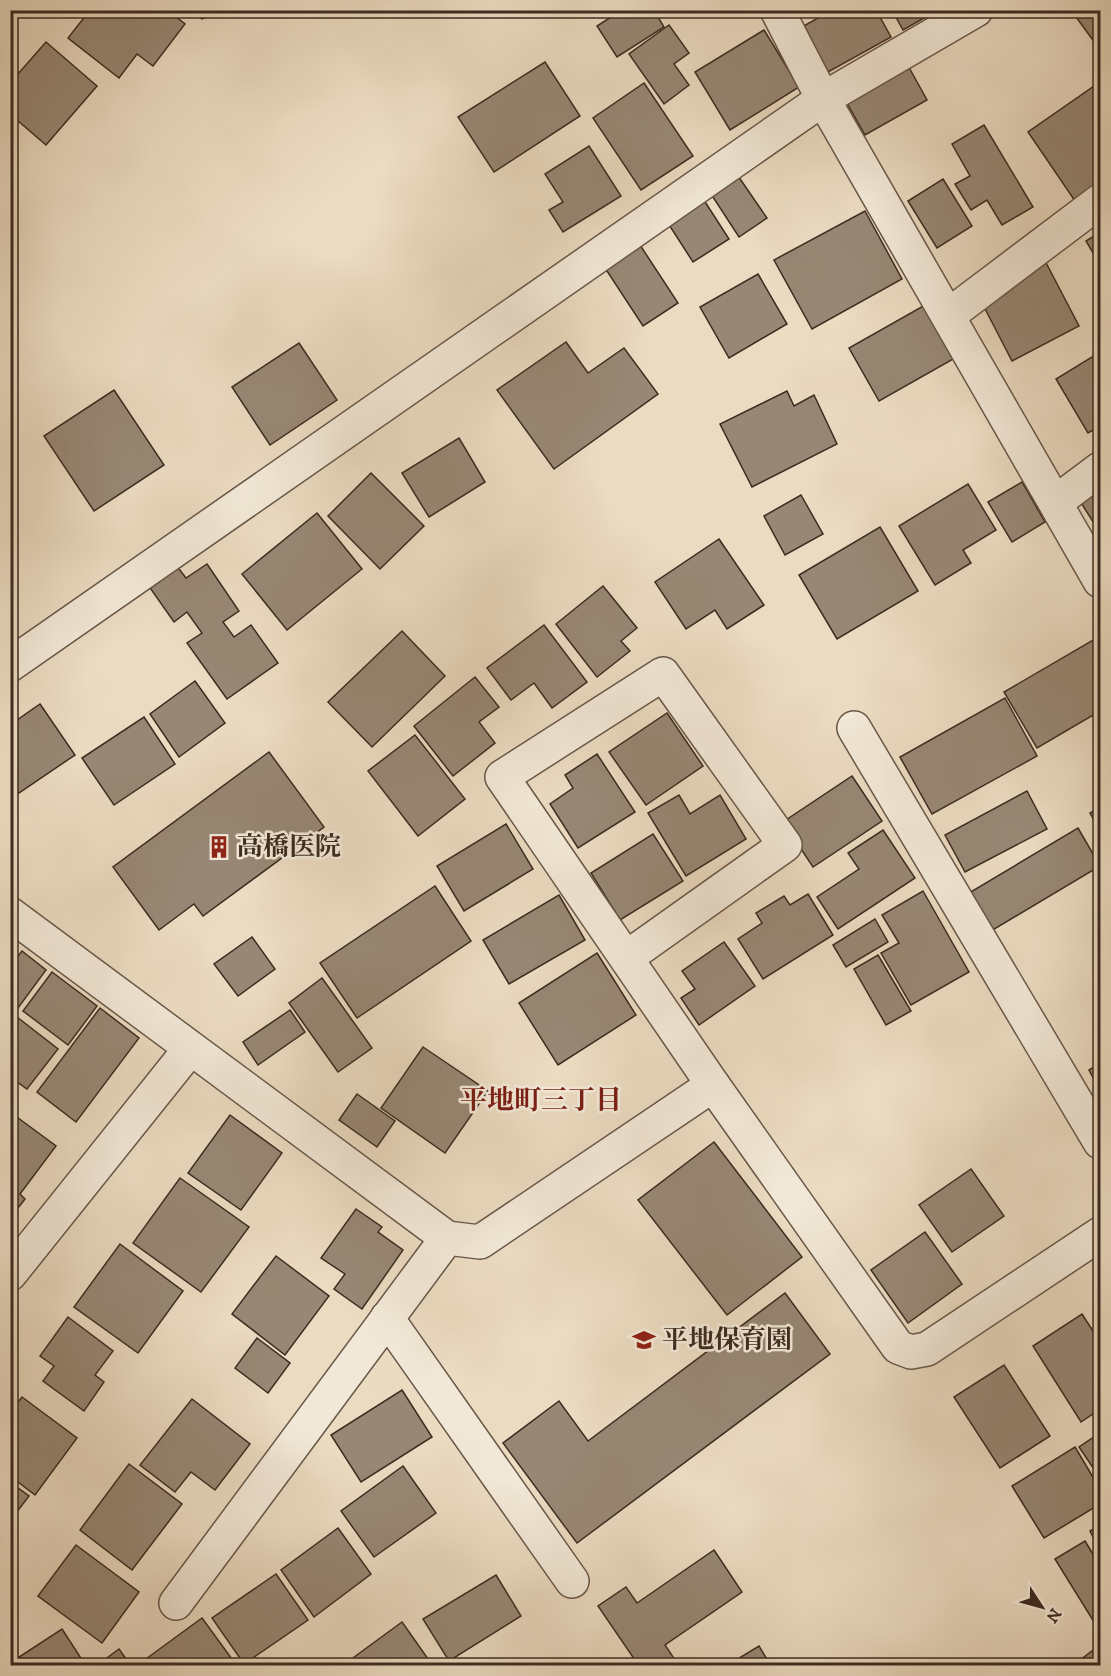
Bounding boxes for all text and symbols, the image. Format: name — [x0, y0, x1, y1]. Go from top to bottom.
place label: 高橋医院 — [237, 831, 341, 864]
building icon: 高橋医院 — [206, 834, 232, 860]
district label: 平地町三丁目 — [460, 1084, 622, 1118]
place label: 平地保育園 — [662, 1324, 792, 1357]
school or university icon: 平地保育園 — [631, 1327, 657, 1353]
north arrow — [1012, 1577, 1072, 1637]
text: N — [1041, 1604, 1065, 1626]

